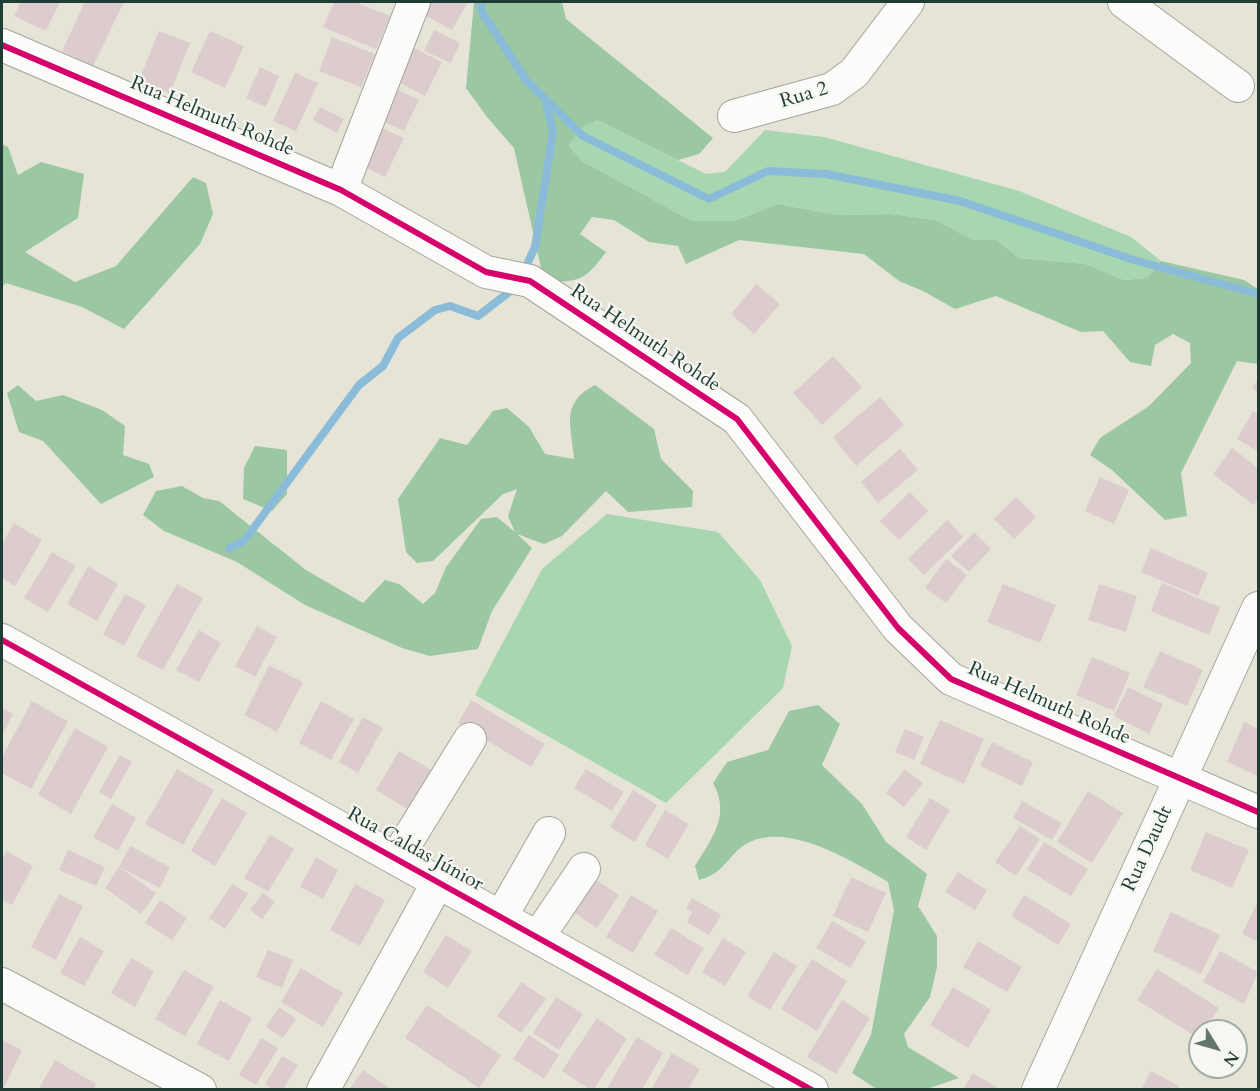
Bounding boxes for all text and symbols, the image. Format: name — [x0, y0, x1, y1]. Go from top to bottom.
street label: Rua Helmuth Rohde — [126, 72, 298, 162]
street label: Rua 2 — [777, 77, 831, 115]
street label: Rua Helmuth Rohde — [565, 280, 725, 398]
street label: Rua Helmuth Rohde — [964, 657, 1134, 751]
street label: Rua Daudt — [1118, 802, 1178, 896]
street label: Rua Caldas Júnior — [343, 803, 487, 897]
north arrow — [1188, 1019, 1248, 1079]
text: N — [1218, 1046, 1244, 1071]

